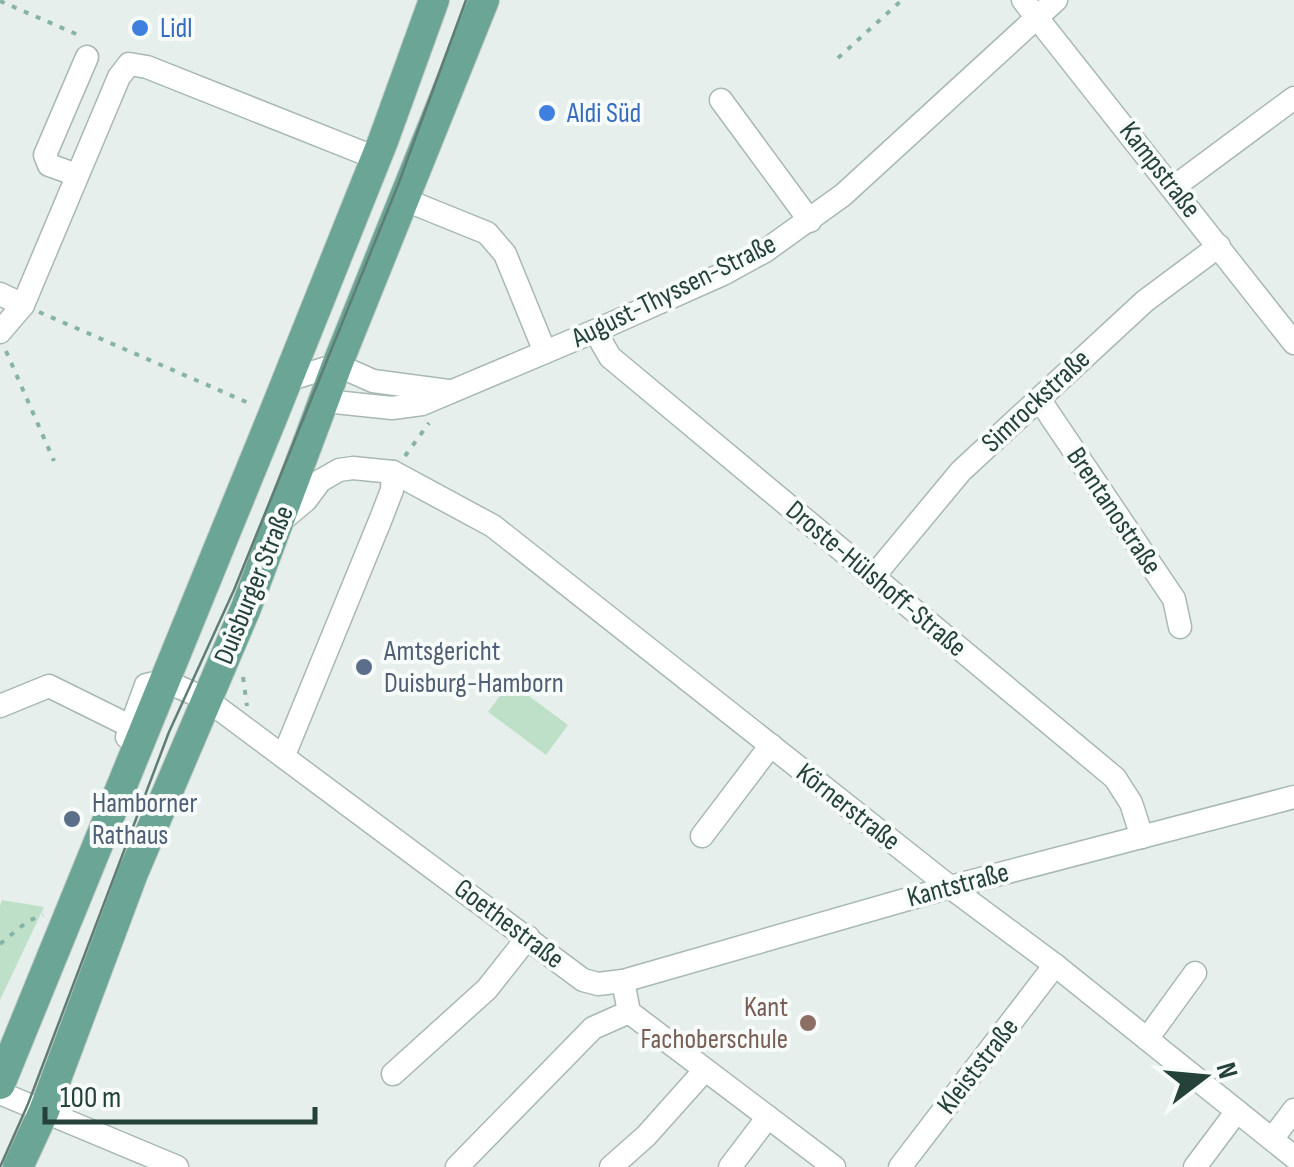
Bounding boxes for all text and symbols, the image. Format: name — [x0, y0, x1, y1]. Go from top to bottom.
place label: Lidl — [160, 12, 192, 45]
marker: Lidl — [129, 17, 151, 39]
place label: Aldi Süd — [566, 97, 641, 130]
marker: Aldi Süd — [536, 102, 558, 124]
street label: Kampstraße — [1112, 115, 1208, 225]
street label: August-Thyssen-Straße — [566, 227, 781, 355]
street label: Simrockstraße — [975, 343, 1097, 459]
street label: Brentanostraße — [1059, 441, 1169, 581]
street label: Droste-Hülshoff-Straße — [779, 494, 973, 664]
street label: Duisburger Straße — [207, 501, 301, 669]
place label: Amtsgericht Duisburg-Hamborn — [383, 635, 564, 700]
marker: Amtsgericht Duisburg-Hamborn — [353, 656, 375, 678]
street label: Körnerstraße — [790, 756, 906, 858]
place label: Hamborner Rathaus — [92, 787, 198, 852]
marker: Hamborner Rathaus — [61, 808, 83, 830]
street label: Kantstraße — [904, 856, 1012, 914]
street label: Goethestraße — [448, 872, 570, 976]
place label: Kant Fachoberschule — [640, 991, 788, 1056]
street label: Kleiststraße — [930, 1011, 1026, 1121]
marker: Kant Fachoberschule — [797, 1012, 819, 1034]
north arrow — [1154, 1027, 1254, 1127]
text: N — [1209, 1059, 1245, 1082]
scale bar — [45, 1062, 315, 1124]
text: 100 m — [60, 1080, 121, 1116]

